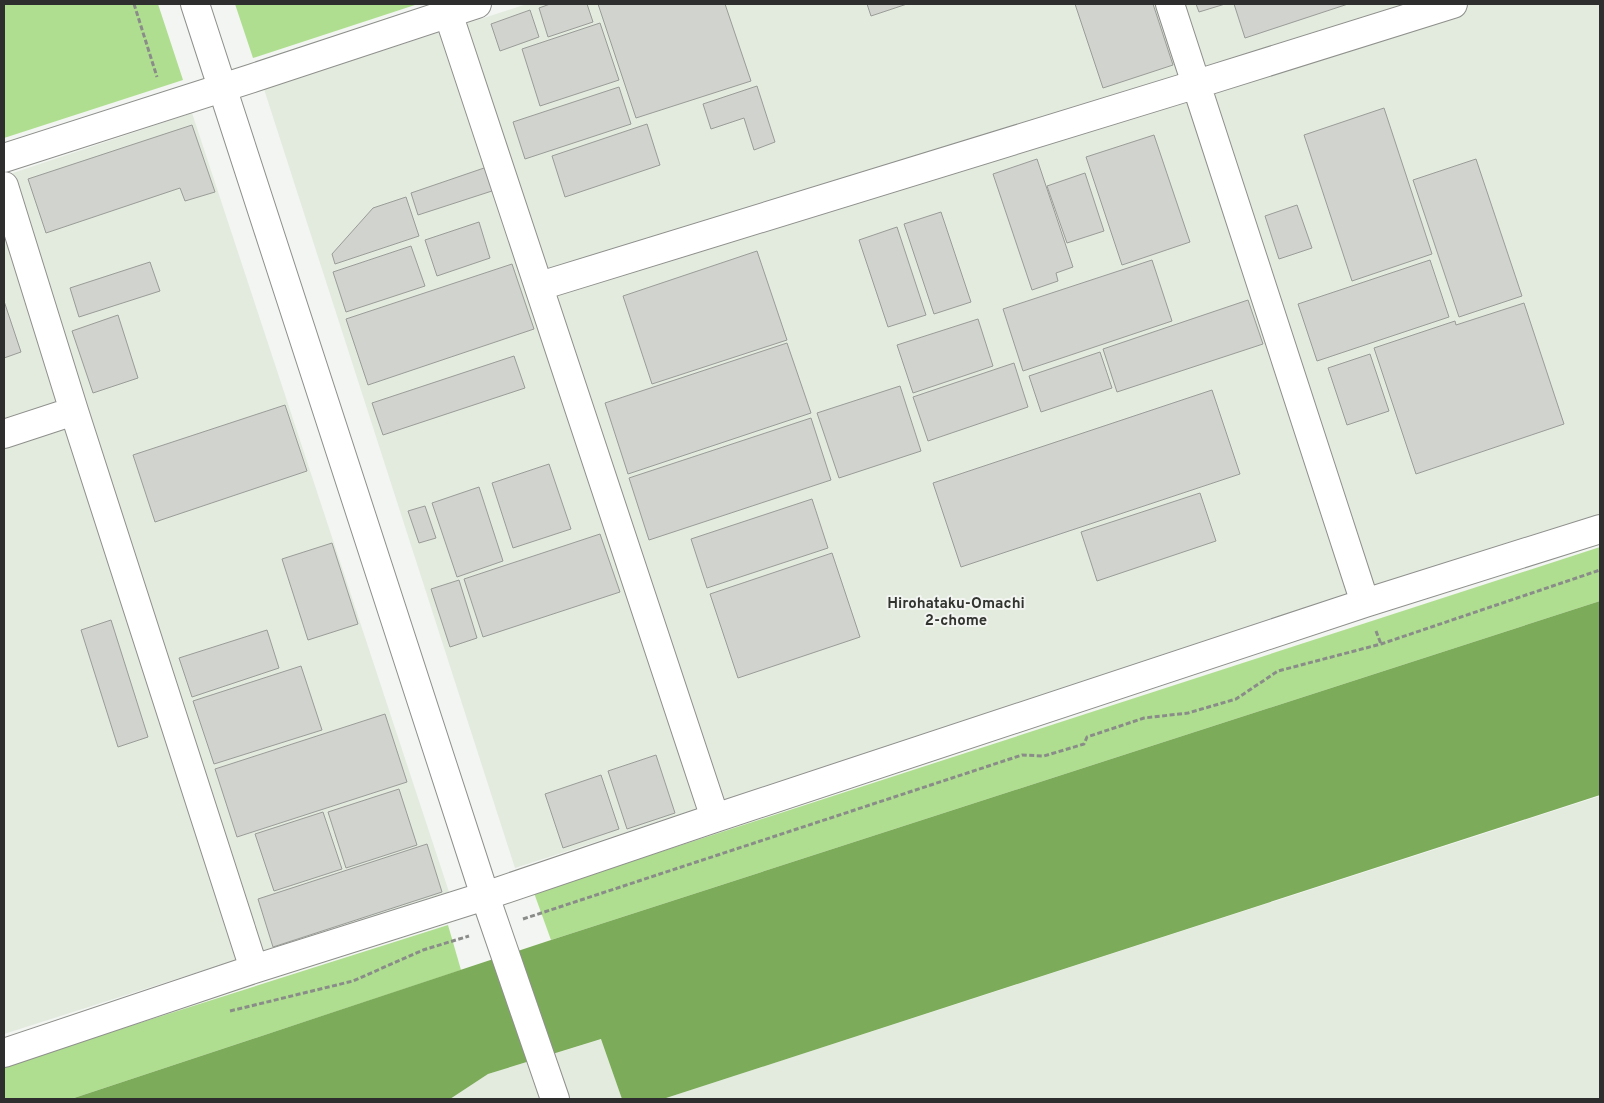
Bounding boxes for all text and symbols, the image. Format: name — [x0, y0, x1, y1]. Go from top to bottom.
district label: Hirohataku-Omachi 2-chome — [887, 595, 1025, 631]

